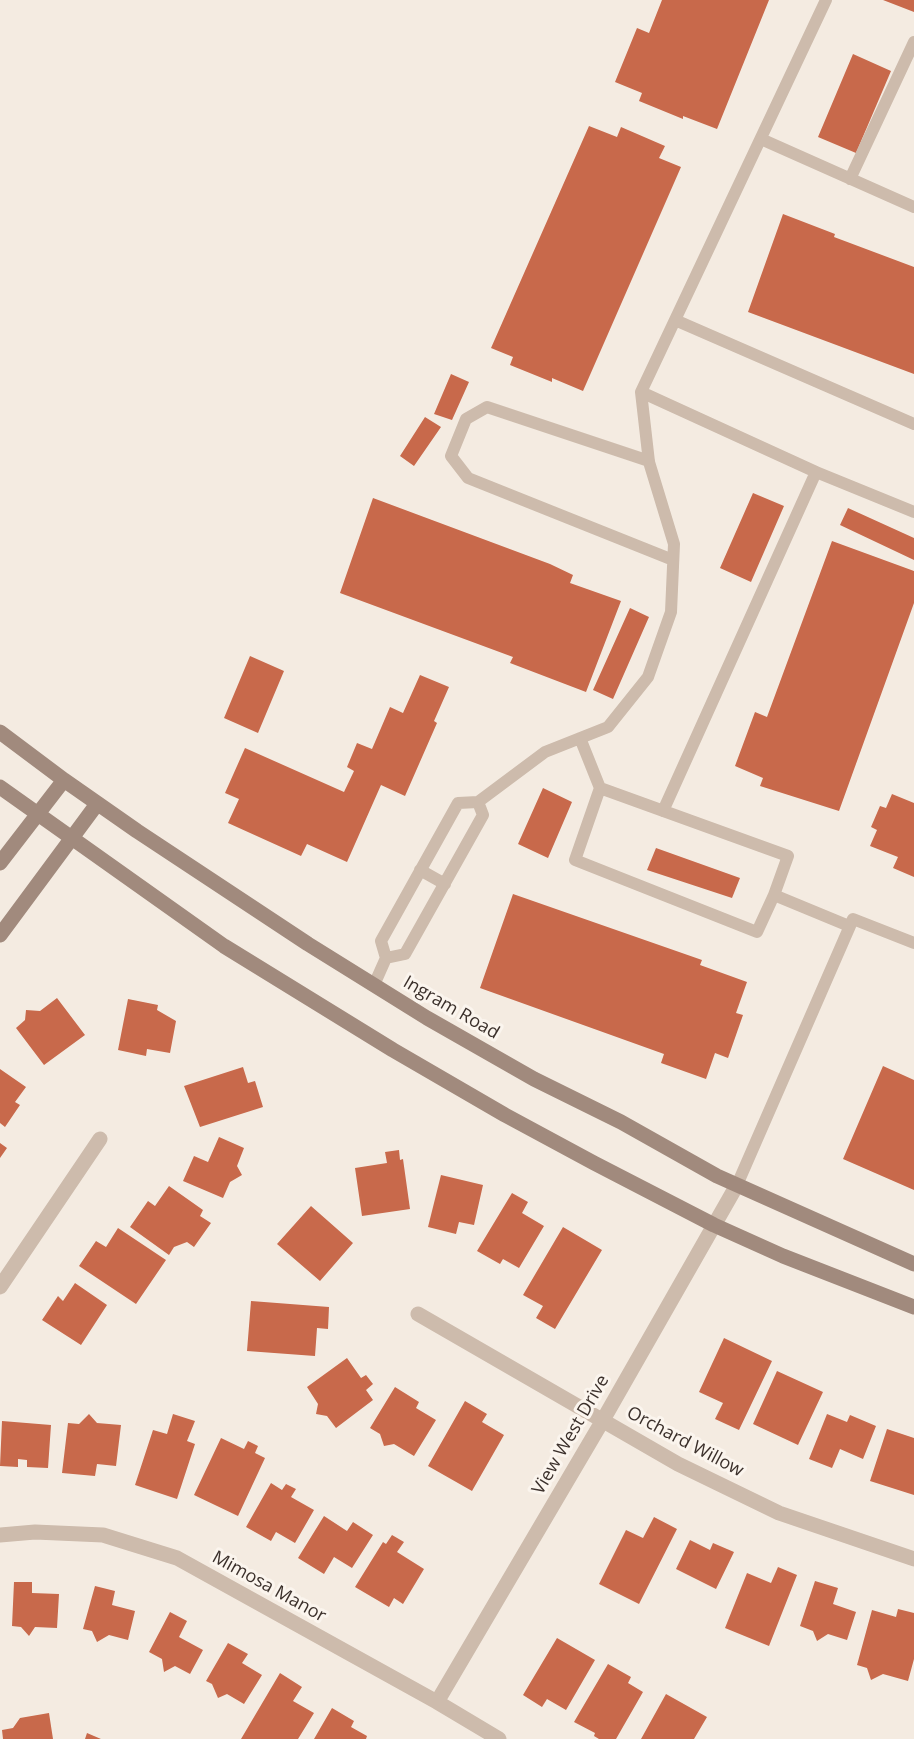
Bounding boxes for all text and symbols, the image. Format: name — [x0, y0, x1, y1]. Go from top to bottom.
street label: Ingram Road — [399, 972, 503, 1044]
street label: View West Drive — [528, 1371, 614, 1499]
street label: Orchard Willow — [623, 1402, 747, 1482]
street label: Mimosa Manor — [208, 1547, 330, 1627]

